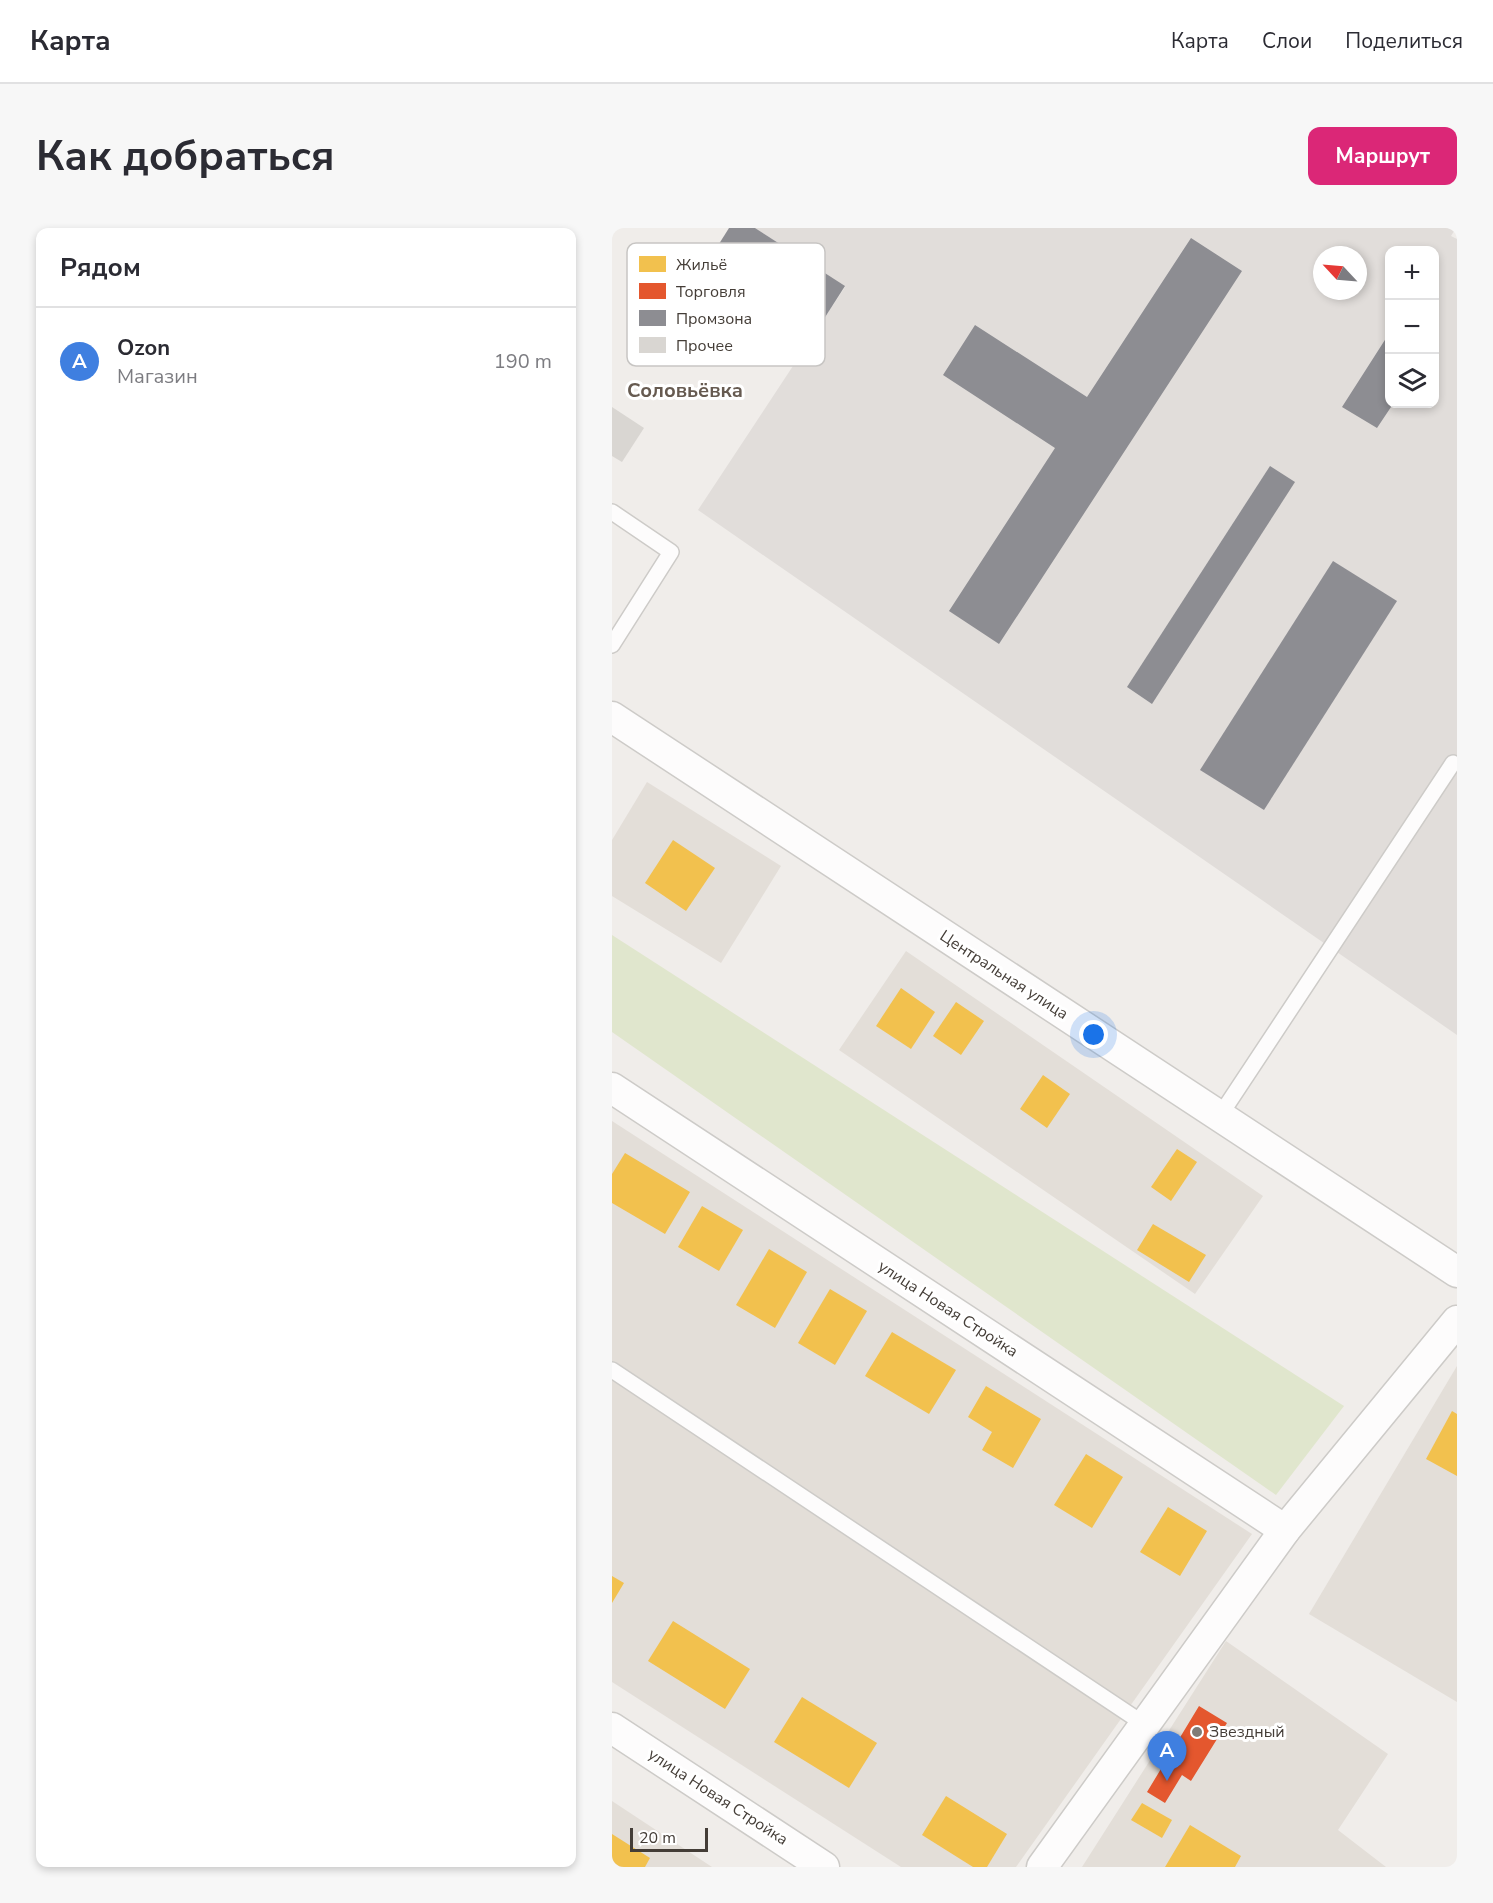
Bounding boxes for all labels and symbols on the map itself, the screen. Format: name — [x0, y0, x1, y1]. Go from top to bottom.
legend — [627, 243, 825, 366]
north arrow — [1313, 246, 1367, 300]
text: Жильё — [676, 254, 727, 276]
text: Торговля — [676, 281, 746, 303]
text: Промзона — [676, 308, 752, 330]
text: Прочее — [676, 335, 733, 357]
district label: Соловьёвка — [627, 377, 743, 404]
street label: Центральная улица — [935, 925, 1073, 1025]
your location — [1079, 1020, 1108, 1049]
street label: улица Новая Стройка — [874, 1255, 1022, 1363]
place label: Звездный — [1209, 1721, 1285, 1743]
marker: Звездный — [1190, 1725, 1204, 1739]
pin: A — [1148, 1732, 1186, 1781]
street label: улица Новая Стройка — [644, 1743, 792, 1851]
scale bar — [630, 1825, 708, 1852]

